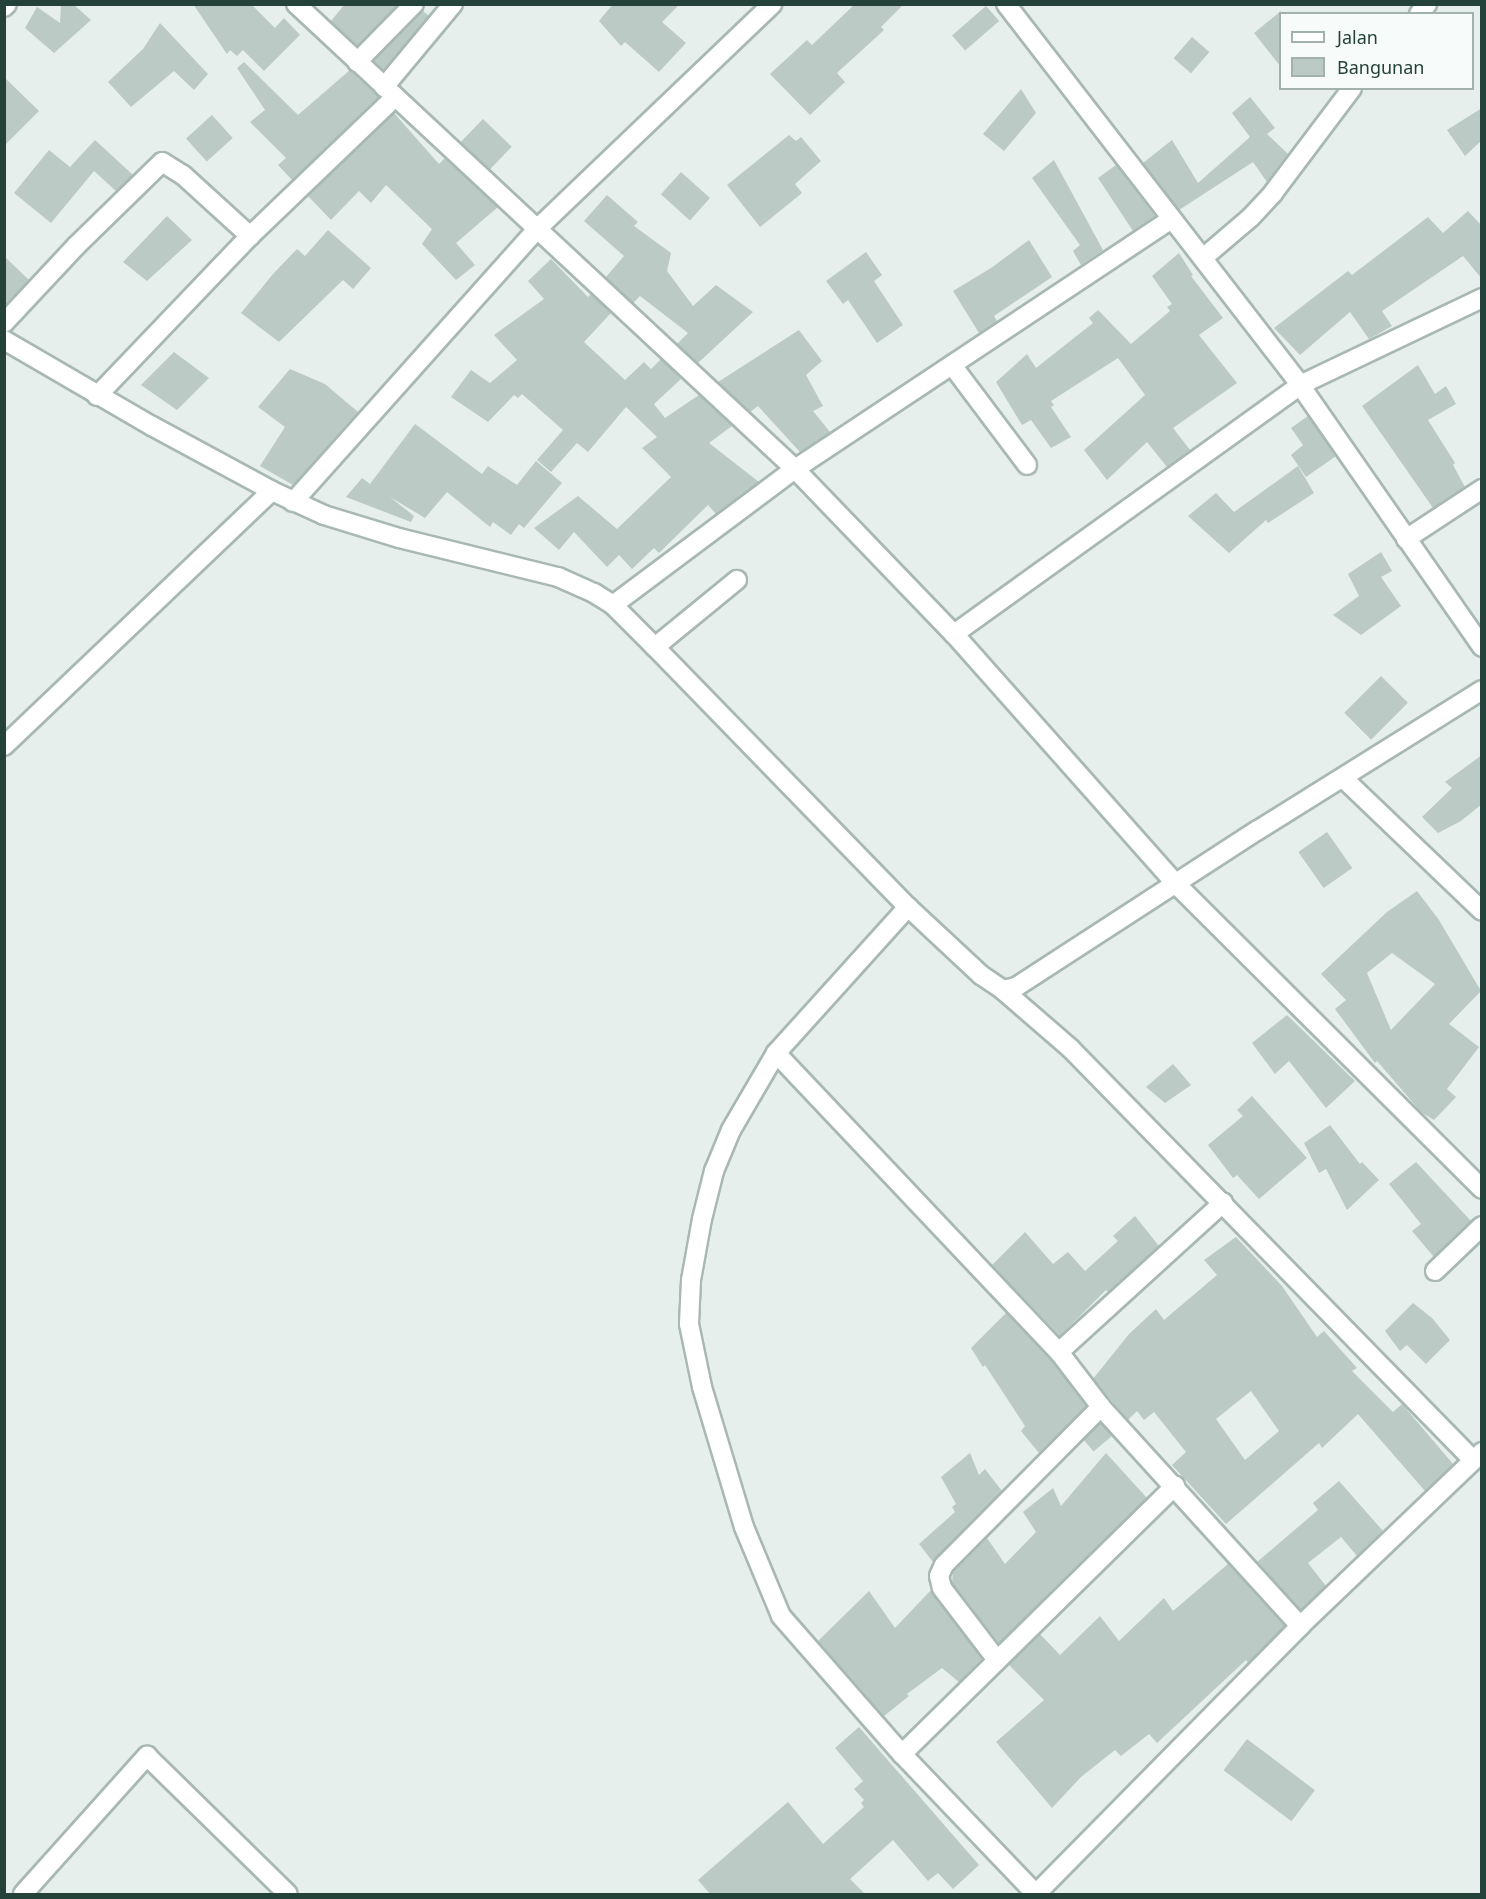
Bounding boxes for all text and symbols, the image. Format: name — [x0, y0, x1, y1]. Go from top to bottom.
legend — [1279, 12, 1474, 90]
text: Jalan — [1337, 25, 1378, 49]
text: Bangunan — [1337, 55, 1424, 79]

